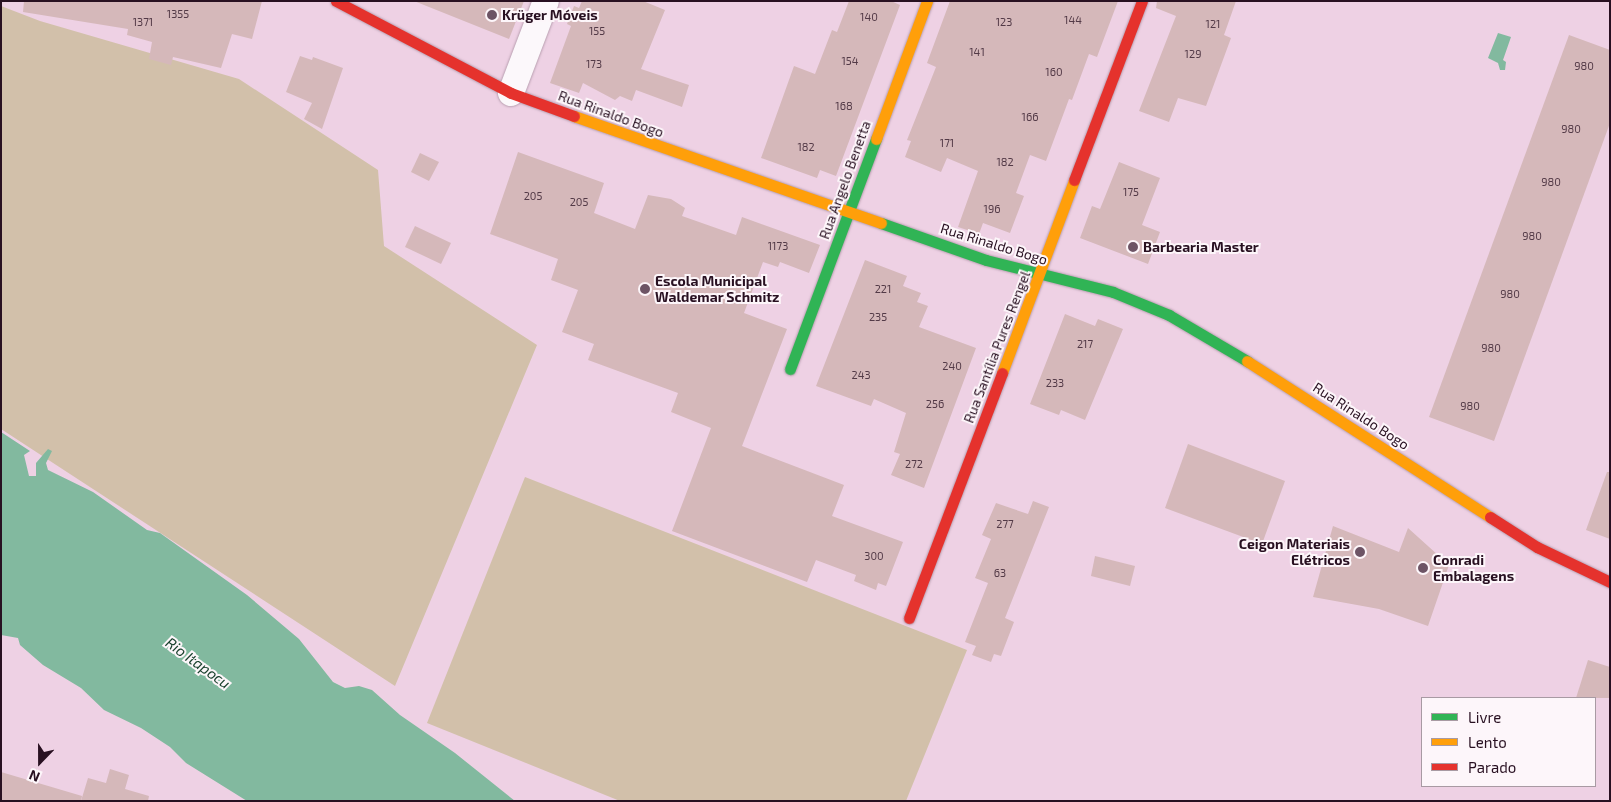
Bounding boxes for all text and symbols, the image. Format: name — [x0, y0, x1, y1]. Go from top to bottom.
house number: 1355 — [167, 7, 189, 21]
place label: Krüger Móveis — [502, 7, 598, 23]
marker: Krüger Móveis — [486, 9, 498, 21]
house number: 140 — [860, 10, 878, 24]
house number: 144 — [1064, 13, 1082, 27]
house number: 1371 — [133, 15, 153, 29]
house number: 123 — [996, 15, 1012, 29]
house number: 121 — [1206, 17, 1220, 31]
house number: 155 — [589, 24, 605, 38]
house number: 141 — [969, 45, 985, 59]
house number: 129 — [1185, 47, 1201, 61]
house number: 154 — [841, 54, 859, 68]
house number: 173 — [586, 57, 602, 71]
house number: 980 — [1574, 59, 1594, 73]
house number: 160 — [1045, 65, 1063, 79]
street label: Rua Rinaldo Bogo — [556, 87, 666, 141]
house number: 168 — [835, 99, 853, 113]
house number: 166 — [1022, 110, 1038, 124]
street label: Rua Angelo Benetta — [816, 118, 874, 242]
house number: 980 — [1561, 122, 1581, 136]
house number: 171 — [940, 136, 954, 150]
house number: 182 — [797, 140, 815, 154]
house number: 182 — [996, 155, 1014, 169]
house number: 980 — [1541, 175, 1561, 189]
house number: 175 — [1123, 185, 1139, 199]
house number: 205 — [524, 189, 542, 203]
house number: 205 — [570, 195, 588, 209]
house number: 196 — [984, 202, 1000, 216]
street label: Rua Rinaldo Bogo — [938, 220, 1050, 268]
house number: 980 — [1522, 229, 1542, 243]
house number: 1173 — [768, 239, 788, 253]
place label: Barbearia Master — [1143, 239, 1259, 255]
marker: Barbearia Master — [1127, 241, 1139, 253]
street label: Rua Santília Pures Rengel — [960, 269, 1034, 425]
place label: Escola Municipal Waldemar Schmitz — [655, 273, 780, 306]
house number: 221 — [875, 282, 891, 296]
marker: Escola Municipal Waldemar Schmitz — [639, 283, 651, 295]
house number: 980 — [1500, 287, 1520, 301]
house number: 235 — [869, 310, 887, 324]
house number: 217 — [1077, 337, 1093, 351]
house number: 980 — [1481, 341, 1501, 355]
house number: 240 — [942, 359, 962, 373]
house number: 243 — [851, 368, 871, 382]
house number: 233 — [1046, 376, 1064, 390]
street label: Rua Rinaldo Bogo — [1310, 379, 1412, 453]
house number: 256 — [926, 397, 944, 411]
house number: 980 — [1460, 399, 1480, 413]
house number: 272 — [905, 457, 923, 471]
house number: 277 — [996, 517, 1014, 531]
place label: Ceigon Materiais Elétricos — [1239, 536, 1350, 568]
marker: Ceigon Materiais Elétricos — [1354, 546, 1366, 558]
house number: 300 — [864, 549, 884, 563]
place label: Conradi Embalagens — [1433, 552, 1514, 584]
marker: Conradi Embalagens — [1417, 562, 1429, 574]
house number: 63 — [994, 566, 1006, 580]
water label: Rio Itapocu — [162, 633, 234, 693]
legend — [1421, 697, 1596, 787]
text: Livre — [1468, 708, 1501, 726]
text: Lento — [1468, 733, 1507, 751]
north arrow — [15, 737, 65, 787]
text: Parado — [1468, 758, 1516, 776]
text: N — [26, 767, 42, 786]

